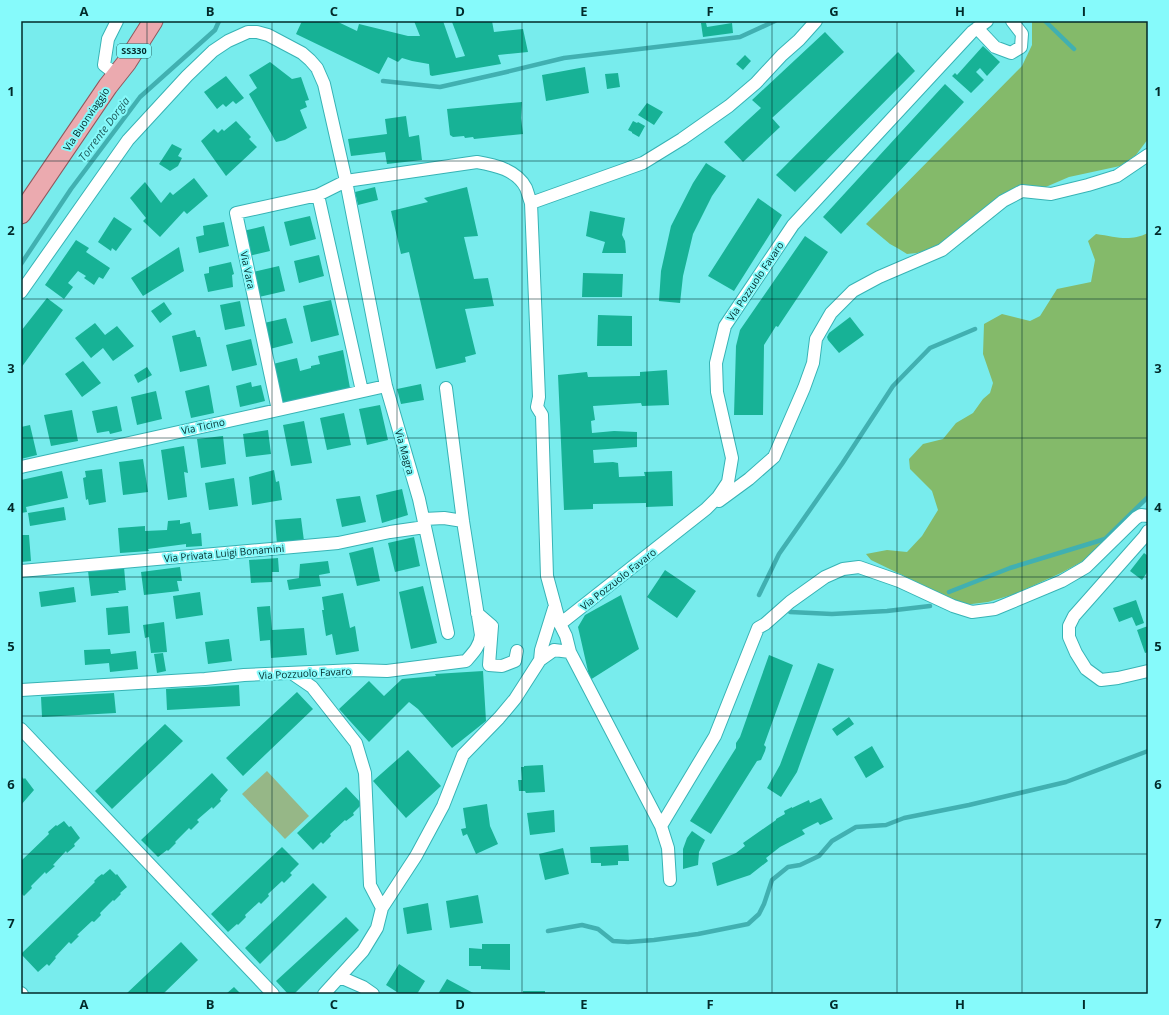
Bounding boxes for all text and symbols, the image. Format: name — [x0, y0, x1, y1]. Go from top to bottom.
text: A — [80, 2, 89, 20]
text: B — [206, 2, 215, 20]
text: C — [330, 2, 338, 20]
text: D — [455, 2, 465, 20]
text: E — [580, 2, 588, 20]
text: F — [706, 2, 714, 20]
text: G — [829, 2, 839, 20]
text: H — [955, 2, 965, 20]
text: I — [1082, 2, 1086, 20]
road number: SS330 — [117, 44, 151, 58]
text: 1 — [7, 82, 15, 100]
text: 1 — [1154, 82, 1162, 100]
street label: Via Buonviaggio — [60, 84, 112, 154]
water label: Torrente Dorgia — [75, 94, 133, 164]
text: 2 — [7, 221, 15, 239]
text: 2 — [1154, 221, 1162, 239]
street label: Via Pozzuolo Favaro — [723, 239, 787, 323]
street label: Via Vara — [237, 250, 259, 290]
text: 3 — [7, 359, 15, 377]
text: 3 — [1154, 359, 1162, 377]
street label: Via Ticino — [180, 415, 226, 437]
street label: Via Magra — [392, 428, 418, 476]
text: 4 — [7, 498, 15, 516]
text: 4 — [1154, 498, 1162, 516]
street label: Via Privata Luigi Bonamini — [163, 541, 285, 565]
street label: Via Pozzuolo Favaro — [577, 545, 659, 613]
text: 5 — [7, 637, 15, 655]
text: 5 — [1154, 637, 1162, 655]
street label: Via Pozzuolo Favaro — [258, 664, 352, 682]
text: 6 — [7, 775, 15, 793]
text: 6 — [1154, 775, 1162, 793]
text: 7 — [7, 914, 15, 932]
text: 7 — [1154, 914, 1162, 932]
text: A — [80, 995, 89, 1013]
text: B — [206, 995, 215, 1013]
text: C — [330, 995, 338, 1013]
text: D — [455, 995, 465, 1013]
text: E — [580, 995, 588, 1013]
text: F — [706, 995, 714, 1013]
text: G — [829, 995, 839, 1013]
text: H — [955, 995, 965, 1013]
text: I — [1082, 995, 1086, 1013]

